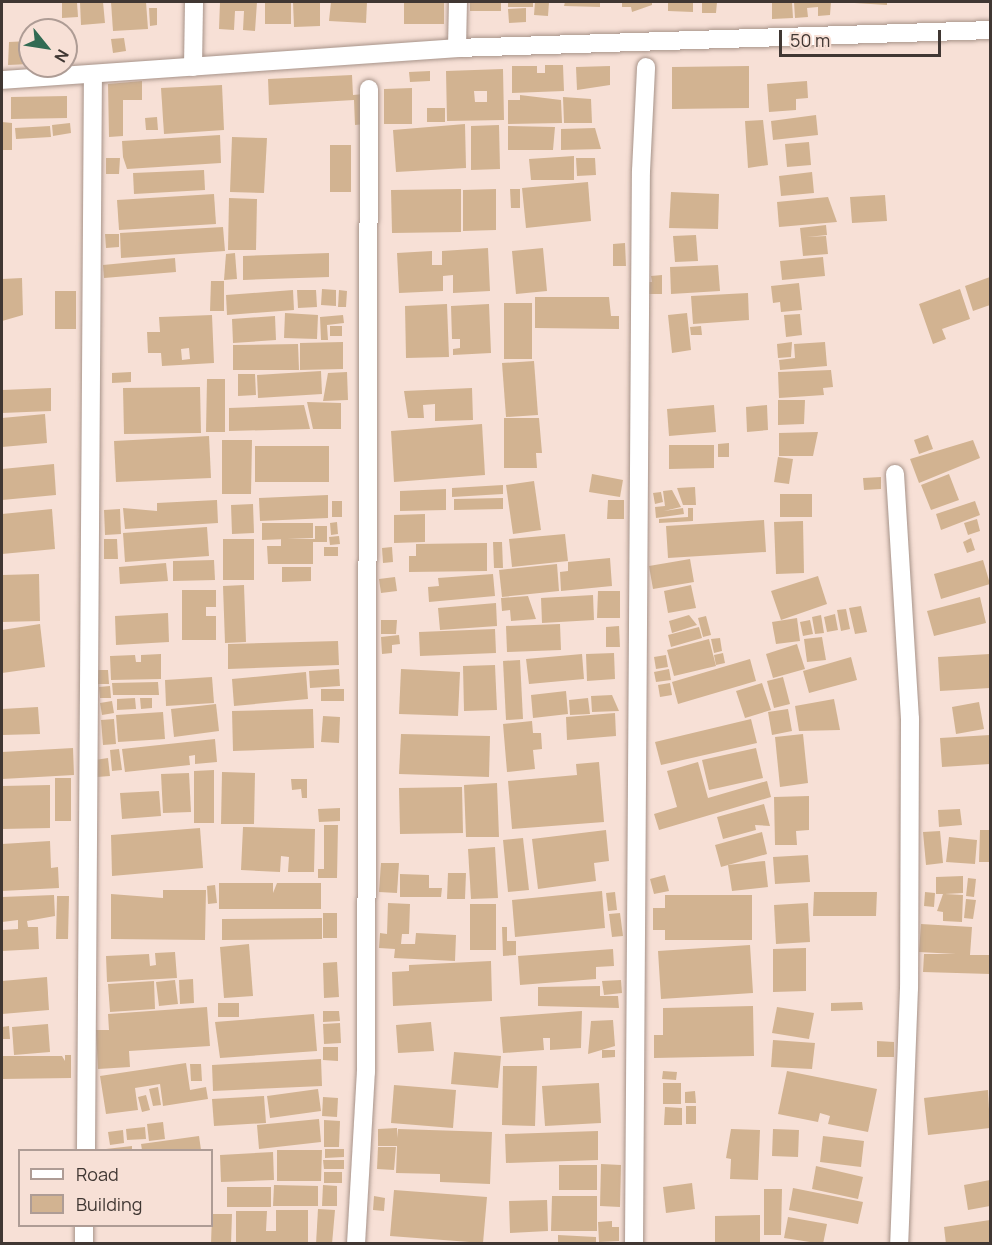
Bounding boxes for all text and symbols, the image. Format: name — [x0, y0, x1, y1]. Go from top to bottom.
north arrow — [18, 18, 78, 78]
scale bar — [782, 18, 944, 56]
text: 50 m — [790, 28, 830, 52]
text: N — [49, 46, 74, 66]
legend — [18, 1149, 213, 1227]
text: Road — [76, 1162, 119, 1186]
text: Building — [76, 1192, 142, 1216]

